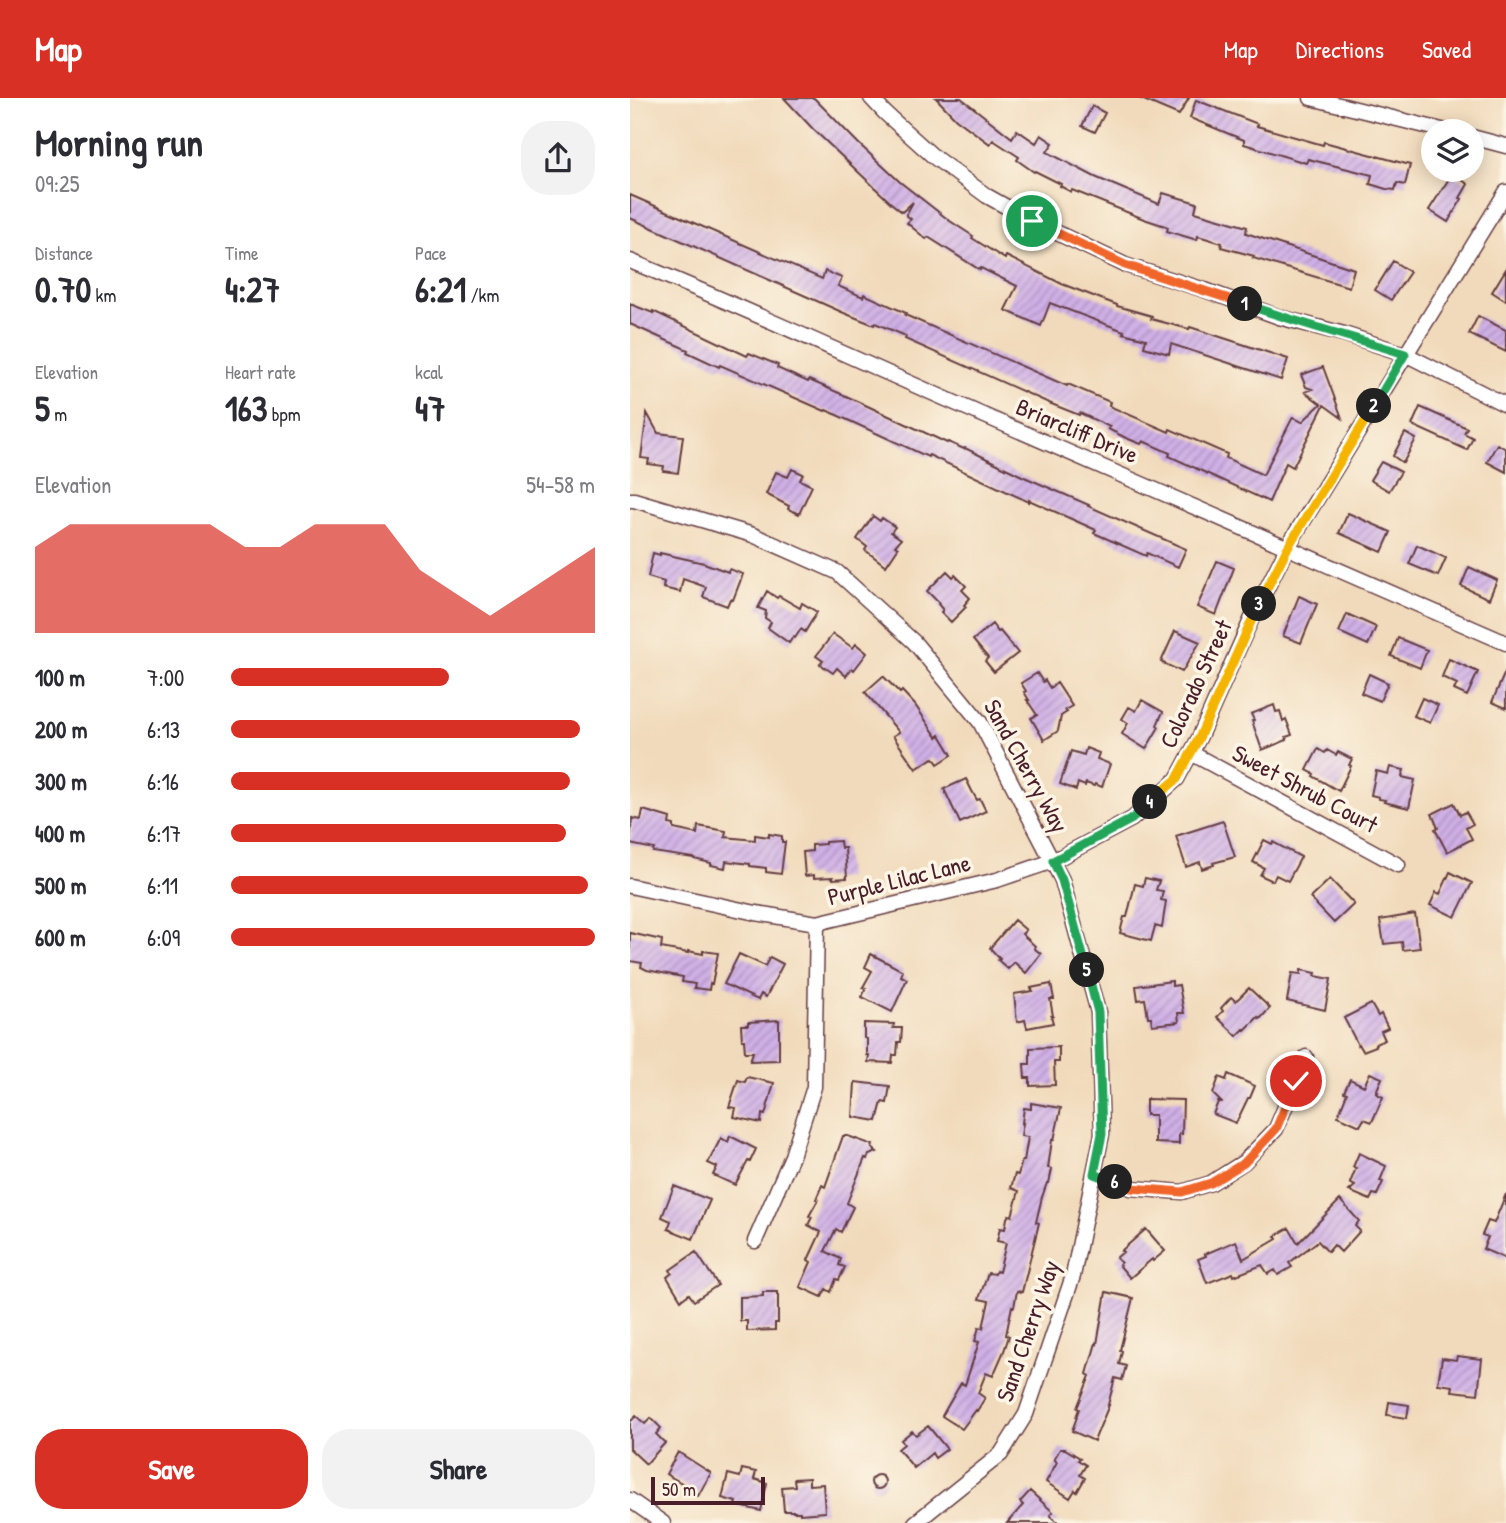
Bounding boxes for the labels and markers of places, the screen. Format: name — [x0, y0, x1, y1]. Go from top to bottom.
pin — [1002, 191, 1062, 251]
pin: 1 — [1228, 286, 1262, 322]
pin: 2 — [1356, 388, 1392, 424]
pin: 3 — [1242, 587, 1276, 622]
pin: 4 — [1133, 784, 1168, 820]
pin: 5 — [1070, 952, 1105, 988]
pin — [1266, 1051, 1326, 1111]
pin: 6 — [1098, 1164, 1133, 1200]

